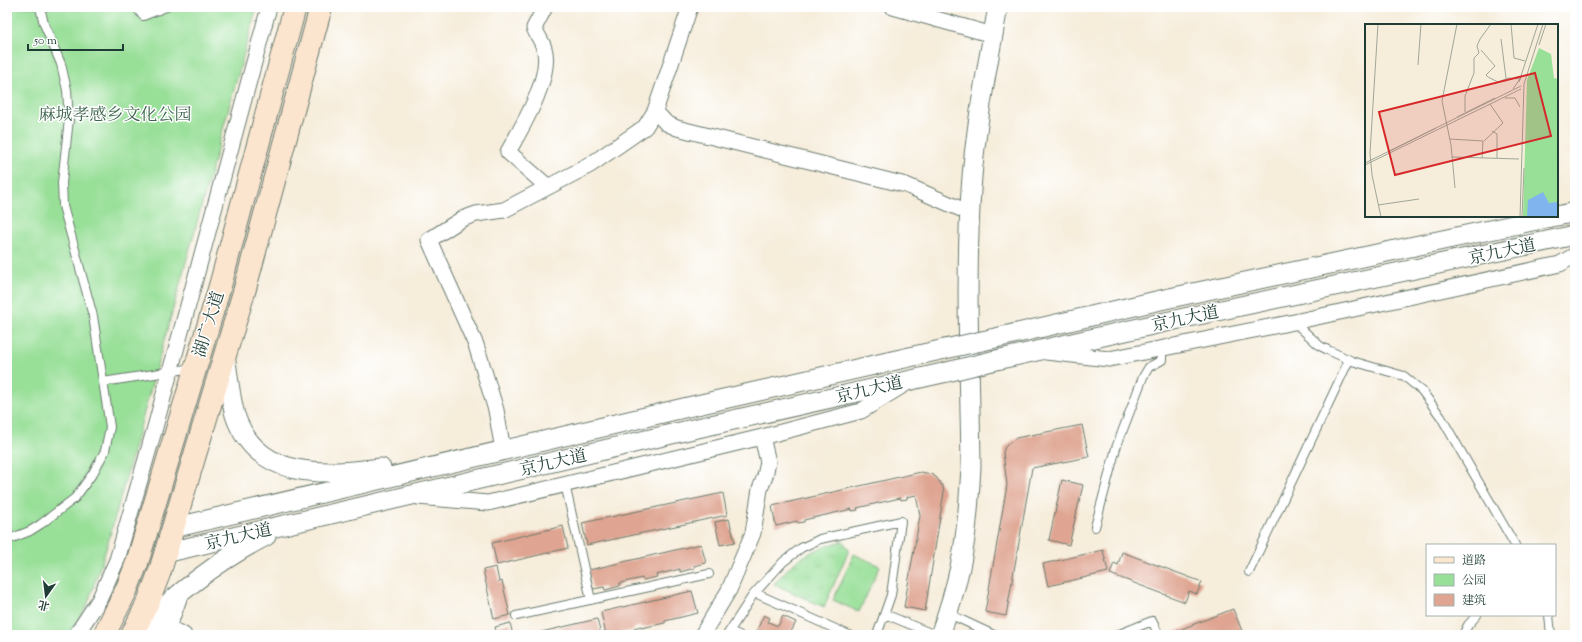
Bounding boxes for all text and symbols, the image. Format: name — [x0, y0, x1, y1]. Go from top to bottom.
inset map — [1365, 24, 1558, 217]
scale bar — [28, 26, 123, 52]
text: 50 m — [33, 32, 57, 50]
park label: 麻城孝感乡文化公园 — [39, 104, 192, 128]
street label: 京九大道 — [1467, 234, 1538, 272]
street label: 湖广大道 — [188, 289, 231, 361]
street label: 京九大道 — [1150, 301, 1221, 339]
street label: 京九大道 — [834, 372, 905, 410]
street label: 京九大道 — [518, 445, 589, 483]
street label: 京九大道 — [203, 519, 274, 557]
legend — [1426, 544, 1556, 616]
text: 道路 — [1462, 552, 1486, 570]
text: 公园 — [1462, 572, 1486, 590]
north arrow — [26, 576, 66, 616]
text: 建筑 — [1462, 592, 1486, 610]
text: 北 — [37, 596, 51, 614]

